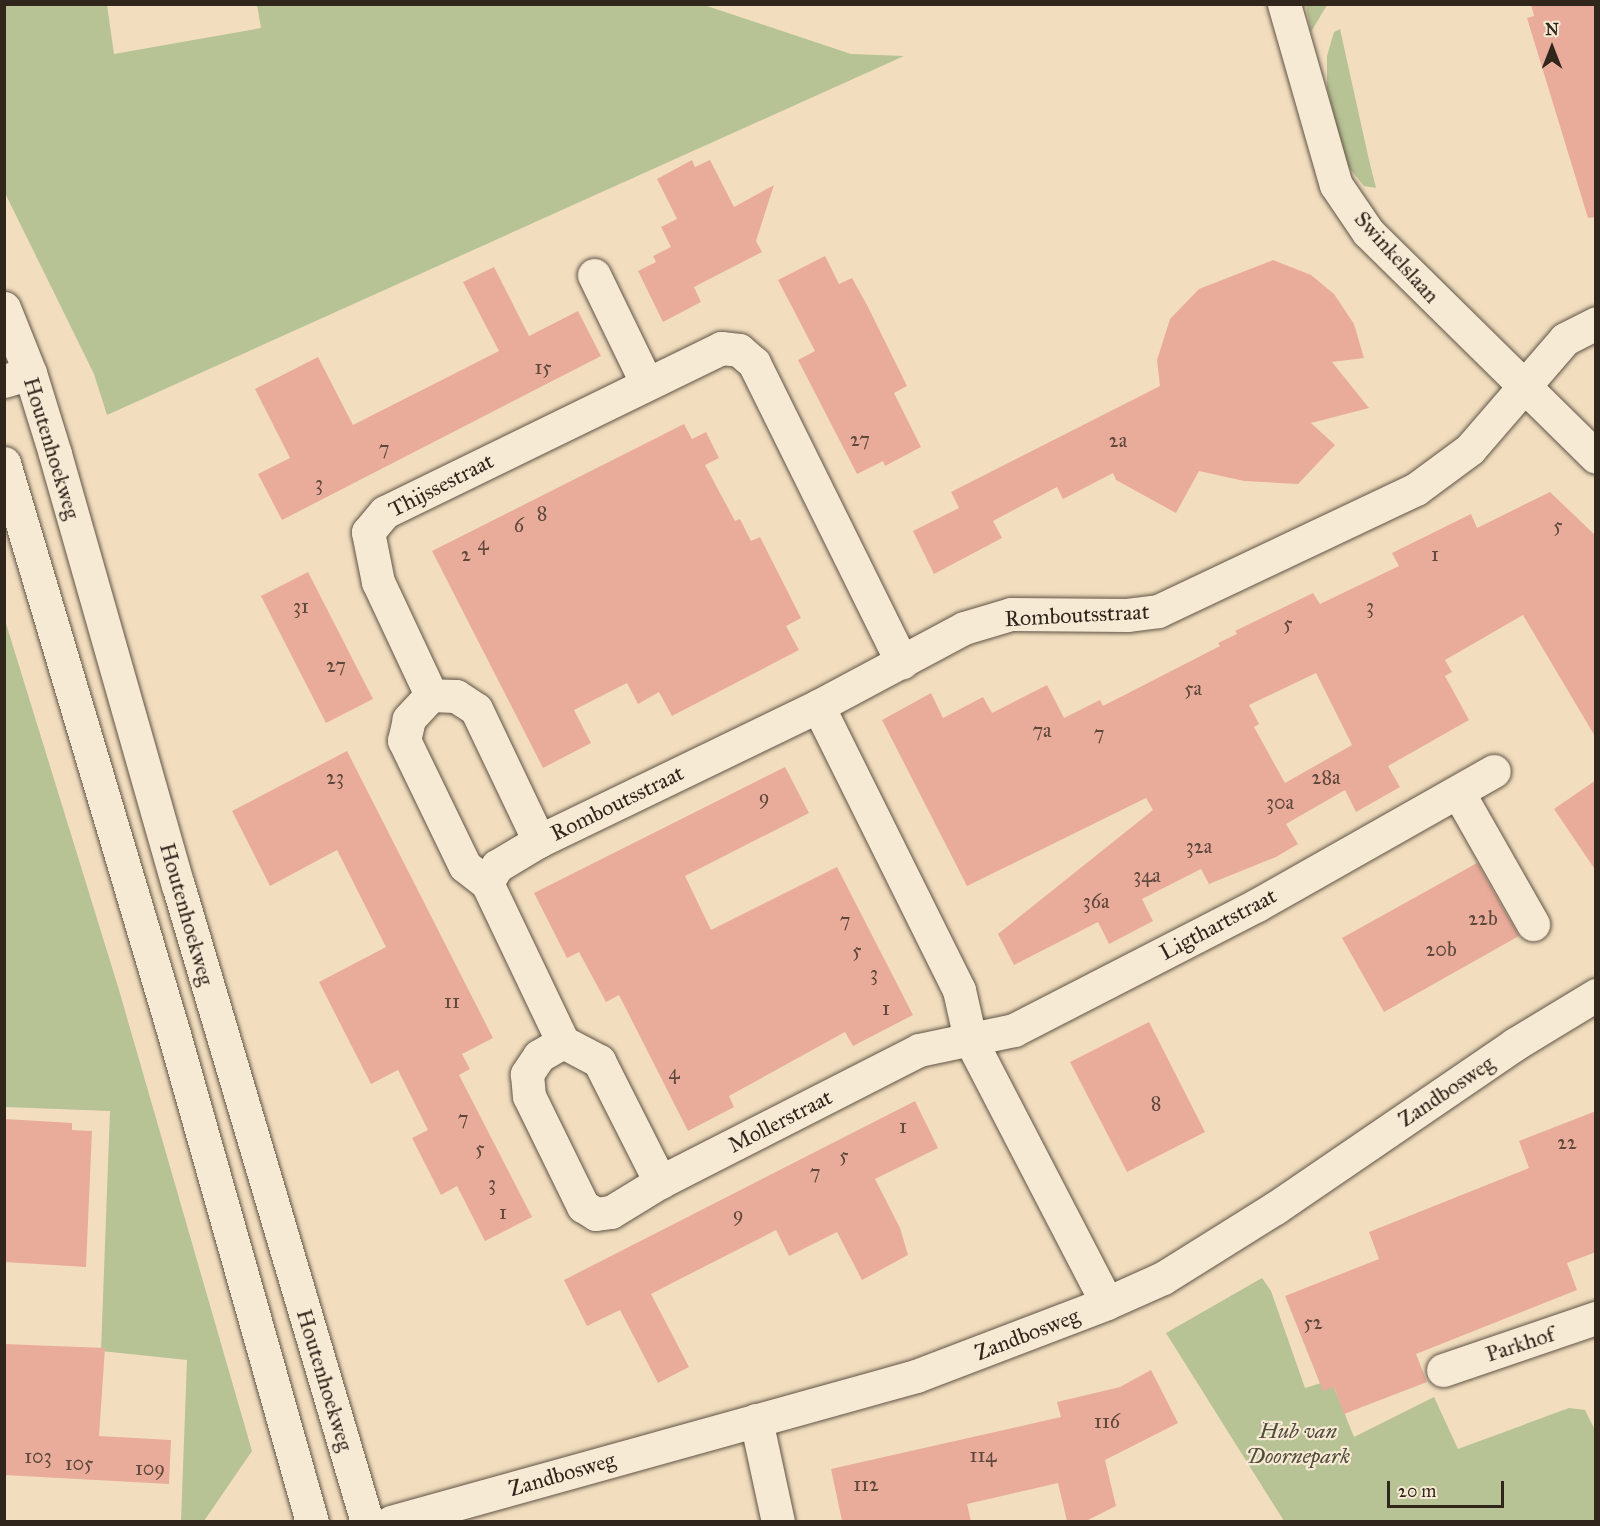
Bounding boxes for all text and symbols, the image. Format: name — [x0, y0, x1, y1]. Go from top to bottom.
north arrow — [1522, 18, 1582, 78]
text: N — [1545, 20, 1559, 39]
street label: Swinkelslaan — [1349, 206, 1445, 308]
house number: 15 — [534, 355, 552, 379]
street label: Houtenhoekweg — [18, 374, 86, 522]
house number: 27 — [850, 427, 870, 451]
house number: 2a — [1109, 428, 1127, 452]
house number: 7 — [379, 436, 389, 460]
street label: Thijssestraat — [384, 447, 498, 523]
house number: 3 — [315, 471, 323, 495]
house number: 8 — [537, 501, 547, 525]
house number: 6 — [514, 513, 524, 537]
house number: 5 — [1553, 513, 1563, 537]
house number: 4 — [477, 531, 489, 555]
house number: 2 — [461, 542, 471, 566]
house number: 1 — [1431, 542, 1439, 566]
house number: 31 — [293, 594, 309, 618]
house number: 3 — [1366, 594, 1374, 618]
street label: Romboutsstraat — [1004, 598, 1150, 632]
house number: 5 — [1283, 611, 1293, 635]
house number: 27 — [326, 653, 346, 677]
house number: 5a — [1184, 676, 1202, 700]
house number: 7a — [1032, 718, 1052, 742]
house number: 7 — [1094, 721, 1104, 745]
street label: Romboutsstraat — [546, 759, 688, 847]
house number: 23 — [326, 765, 344, 789]
house number: 28a — [1312, 765, 1340, 789]
house number: 9 — [759, 785, 769, 809]
house number: 30a — [1266, 790, 1294, 814]
house number: 32a — [1186, 834, 1212, 858]
street label: Houtenhoekweg — [154, 840, 220, 988]
house number: 34a — [1133, 863, 1161, 887]
street label: Ligthartstraat — [1155, 882, 1281, 966]
house number: 36a — [1083, 889, 1109, 913]
house number: 22b — [1468, 906, 1498, 930]
house number: 7 — [840, 908, 850, 932]
house number: 20b — [1425, 937, 1457, 961]
house number: 5 — [852, 938, 862, 962]
house number: 3 — [870, 961, 878, 985]
house number: 11 — [444, 989, 460, 1013]
house number: 1 — [882, 996, 890, 1020]
street label: Zandbosweg — [1393, 1049, 1499, 1133]
house number: 4 — [668, 1060, 680, 1084]
street label: Mollerstraat — [724, 1084, 836, 1158]
house number: 8 — [1151, 1091, 1161, 1115]
house number: 7 — [458, 1106, 468, 1130]
house number: 1 — [899, 1114, 907, 1138]
house number: 22 — [1557, 1130, 1577, 1154]
house number: 5 — [475, 1136, 485, 1160]
house number: 5 — [839, 1143, 849, 1167]
house number: 7 — [810, 1160, 820, 1184]
house number: 3 — [488, 1171, 496, 1195]
house number: 1 — [499, 1200, 507, 1224]
house number: 9 — [733, 1202, 743, 1226]
street label: Zandbosweg — [971, 1302, 1083, 1366]
street label: Houtenhoekweg — [291, 1306, 359, 1454]
house number: 52 — [1303, 1310, 1323, 1334]
street label: Parkhof — [1482, 1321, 1558, 1367]
house number: 116 — [1094, 1409, 1120, 1433]
park label: Hub van Doornepark — [1246, 1417, 1350, 1468]
house number: 114 — [970, 1443, 996, 1467]
house number: 103 — [24, 1444, 52, 1468]
street label: Zandbosweg — [506, 1446, 618, 1502]
house number: 105 — [65, 1451, 93, 1475]
house number: 109 — [135, 1456, 165, 1480]
scale bar — [1390, 1469, 1507, 1507]
house number: 112 — [853, 1472, 879, 1496]
text: 20 m — [1398, 1480, 1436, 1502]

